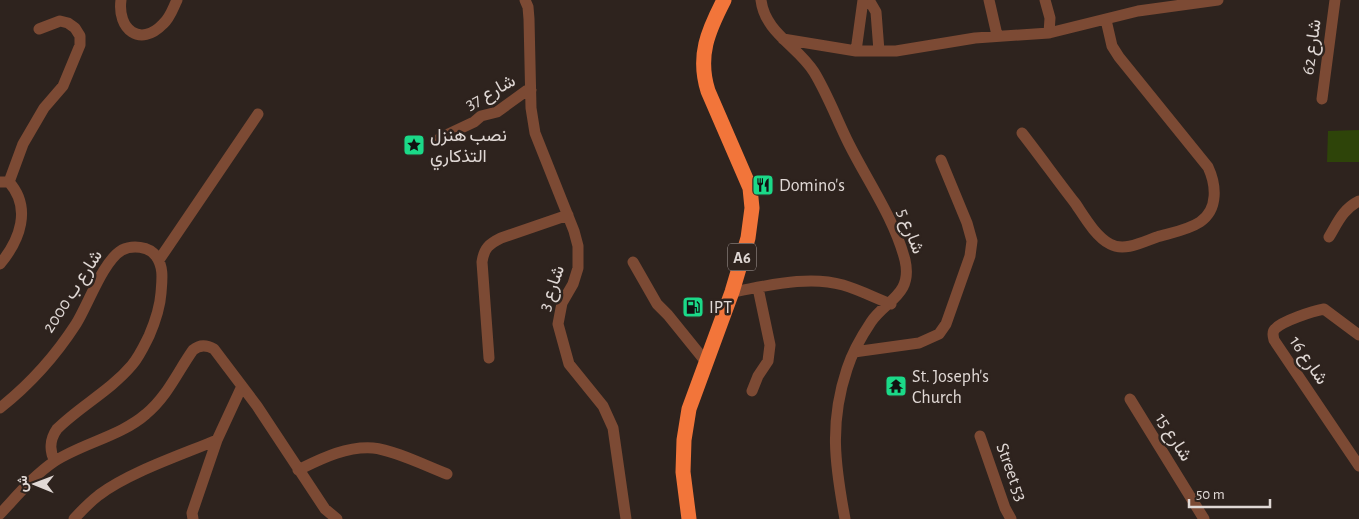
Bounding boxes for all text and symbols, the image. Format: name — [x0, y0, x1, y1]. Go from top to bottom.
street label: شارع 62 — [1299, 18, 1327, 76]
street label: شارع 37 — [462, 72, 519, 116]
place label: نصب هنزل التذكاري — [430, 127, 507, 171]
place icon: نصب هنزل التذكاري — [402, 133, 426, 157]
restaurant icon: Domino's — [751, 173, 775, 197]
place label: Domino's — [779, 177, 845, 195]
street label: شارع 5 — [891, 206, 927, 257]
road number: A6 — [728, 243, 756, 270]
street label: شارع ب 2000 — [40, 247, 108, 337]
street label: شارع 3 — [536, 263, 570, 314]
fuel station icon: IPT — [681, 295, 705, 319]
place label: IPT — [709, 299, 732, 317]
street label: شارع 16 — [1284, 333, 1331, 389]
place label: St. Joseph's Church — [912, 368, 989, 407]
temple icon: St. Joseph's Church — [884, 374, 908, 398]
street label: شارع 15 — [1150, 410, 1195, 466]
street label: Street 53 — [992, 441, 1030, 504]
north arrow — [10, 459, 60, 509]
text: ش — [16, 475, 31, 492]
scale bar — [1189, 476, 1270, 508]
text: 50 m — [1196, 487, 1225, 502]

